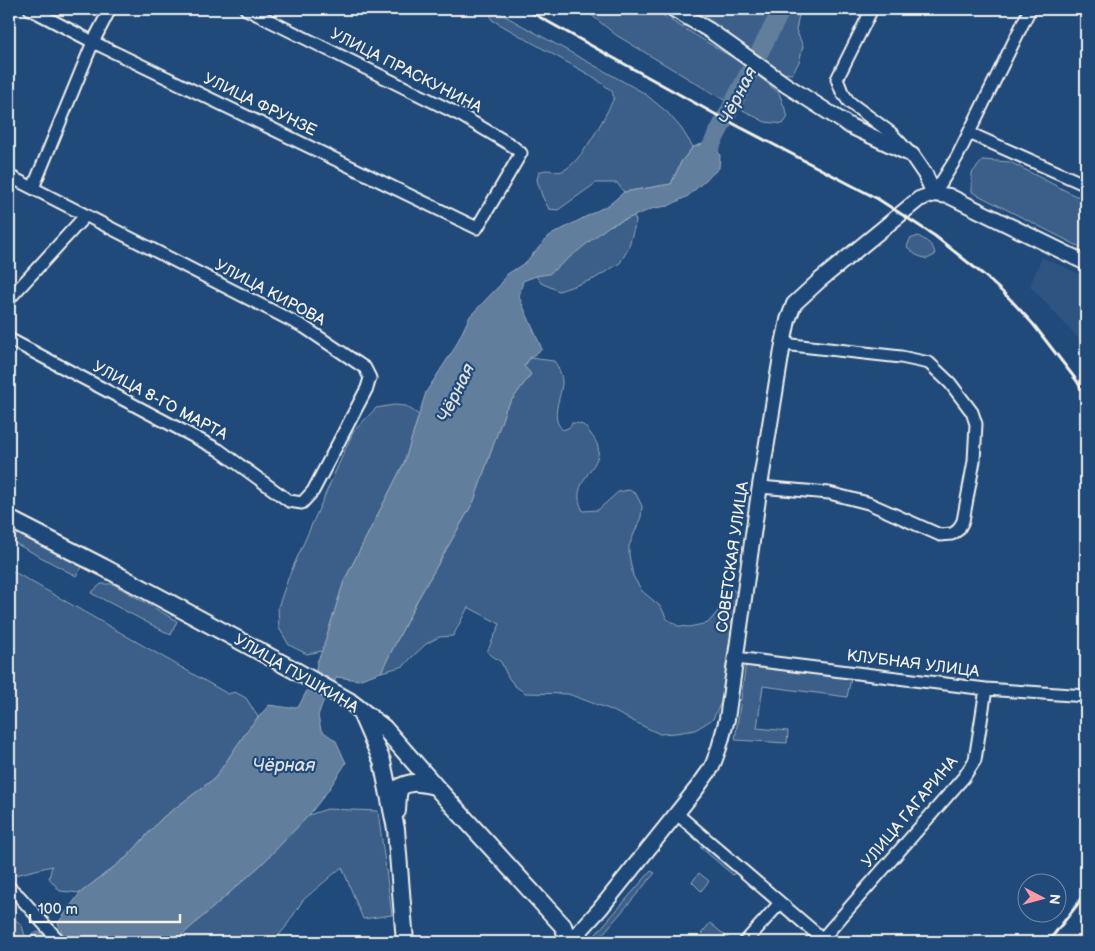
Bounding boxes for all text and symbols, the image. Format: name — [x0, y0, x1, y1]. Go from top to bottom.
street label: УЛИЦА ПРАСКУНИНА — [327, 25, 485, 118]
water label: Чёрная — [714, 63, 762, 129]
street label: УЛИЦА ФРУНЗЕ — [200, 69, 320, 141]
street label: УЛИЦА КИРОВА — [212, 256, 329, 330]
street label: УЛИЦА 8-ГО МАРТА — [89, 357, 231, 445]
water label: Чёрная — [433, 360, 479, 426]
street label: СОВЕТСКАЯ УЛИЦА — [713, 480, 753, 634]
street label: УЛИЦА ПУШКИНА — [230, 631, 362, 717]
street label: КЛУБНАЯ УЛИЦА — [846, 646, 981, 682]
street label: УЛИЦА ГАГАРИНА — [858, 752, 962, 871]
water label: Чёрная — [253, 755, 315, 776]
north arrow — [1018, 874, 1068, 924]
scale bar — [30, 891, 180, 923]
text: N — [1045, 893, 1063, 905]
text: 100 m — [38, 900, 78, 919]

